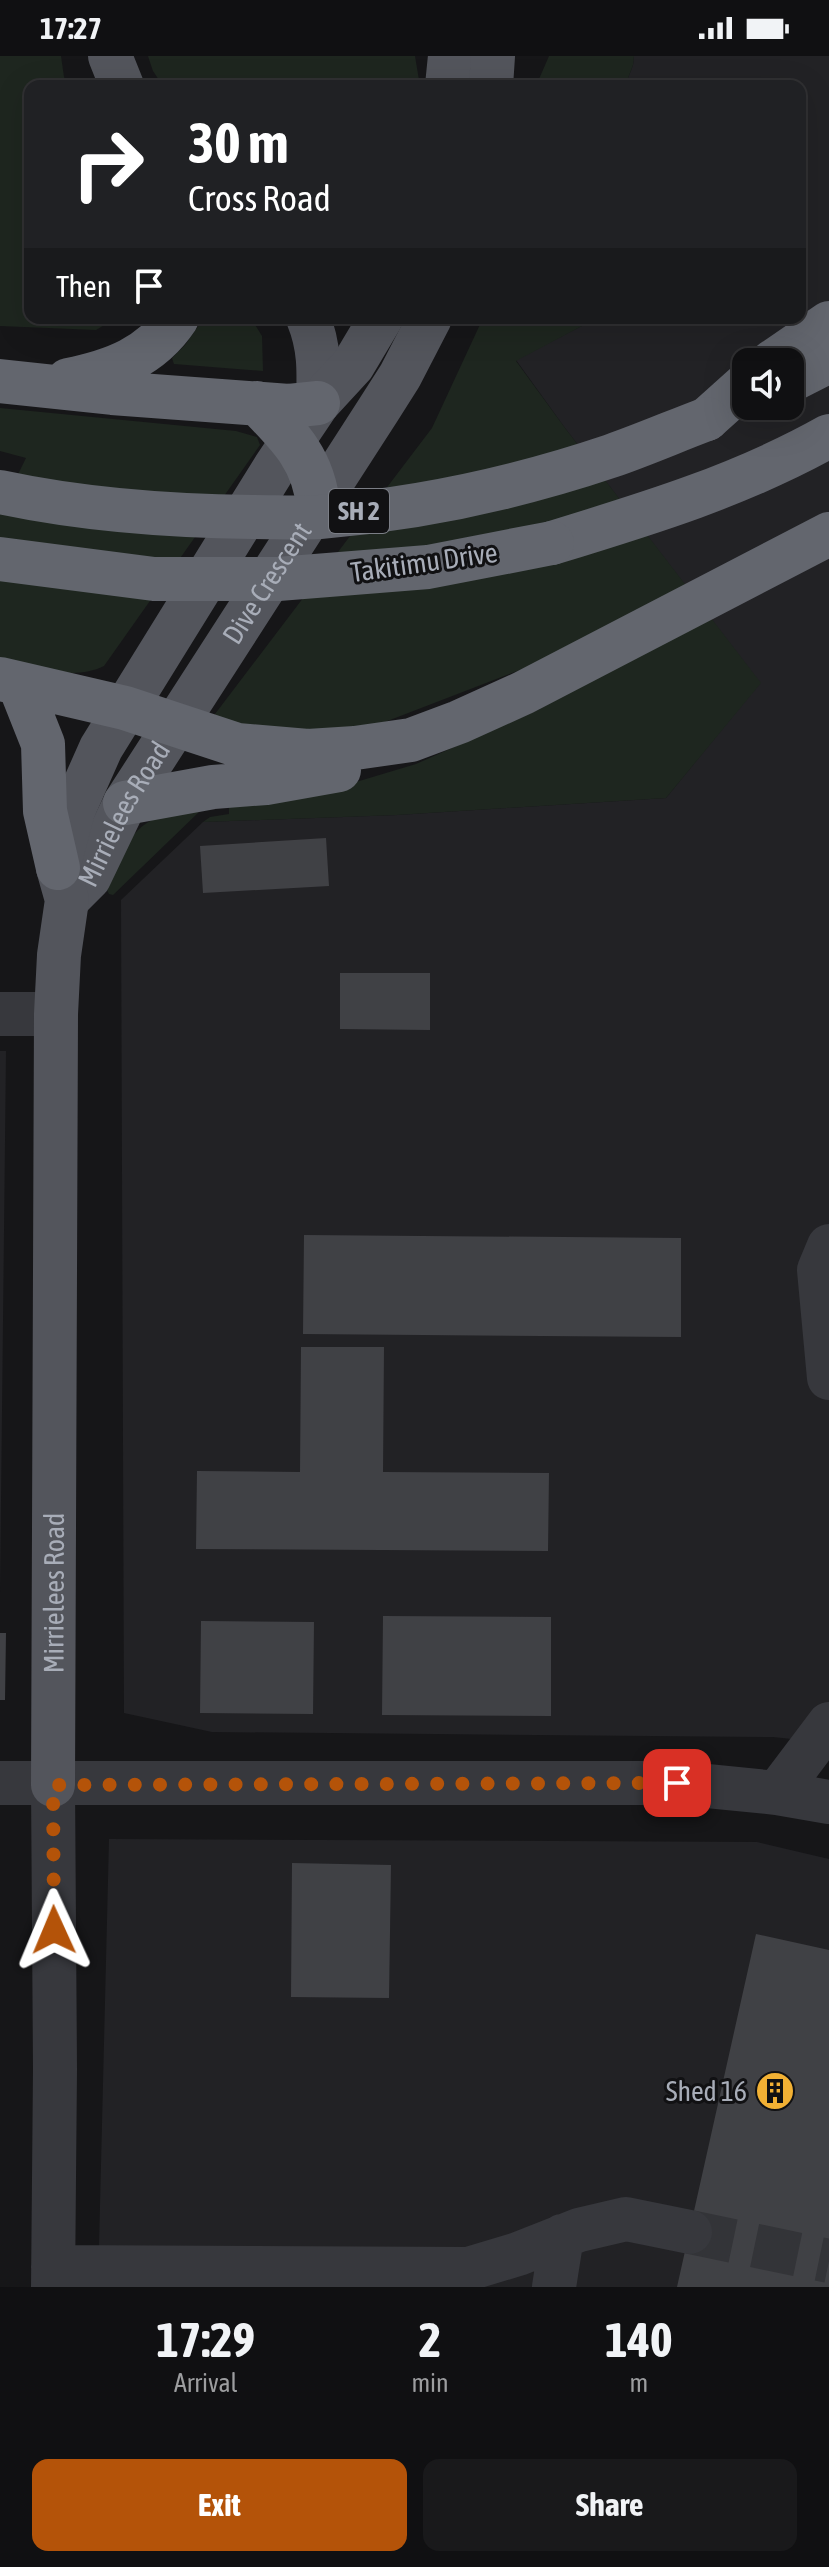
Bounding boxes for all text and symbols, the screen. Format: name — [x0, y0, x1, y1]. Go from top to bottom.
text: 17:27 — [40, 11, 102, 45]
text: 30 m — [188, 111, 289, 175]
icon: right — [56, 112, 160, 216]
text: Cross Road — [188, 177, 331, 219]
icon: arrive — [127, 264, 171, 308]
text: Then — [56, 269, 111, 303]
map controls — [732, 348, 804, 420]
button: sound — [732, 348, 804, 420]
road number: SH 2 — [329, 489, 389, 533]
street label: Dive Crescent — [216, 516, 318, 650]
street label: Takitimu Drive — [349, 536, 499, 588]
street label: Mirrielees Road — [71, 736, 176, 892]
street label: Mirrielees Road — [37, 1513, 70, 1673]
pin — [643, 1749, 711, 1817]
icon: arrive — [655, 1761, 699, 1805]
position arrow — [12, 1888, 96, 1972]
building icon: Shed 16 — [754, 2070, 796, 2112]
place label: Shed 16 — [666, 2075, 747, 2107]
text: 17:29 — [156, 2312, 255, 2367]
text: 2 — [419, 2312, 441, 2367]
text: 140 — [605, 2312, 673, 2367]
text: Arrival — [174, 2368, 237, 2398]
text: min — [411, 2368, 449, 2398]
text: m — [629, 2368, 648, 2398]
button: Exit — [32, 2459, 407, 2551]
button: Share — [423, 2459, 797, 2551]

